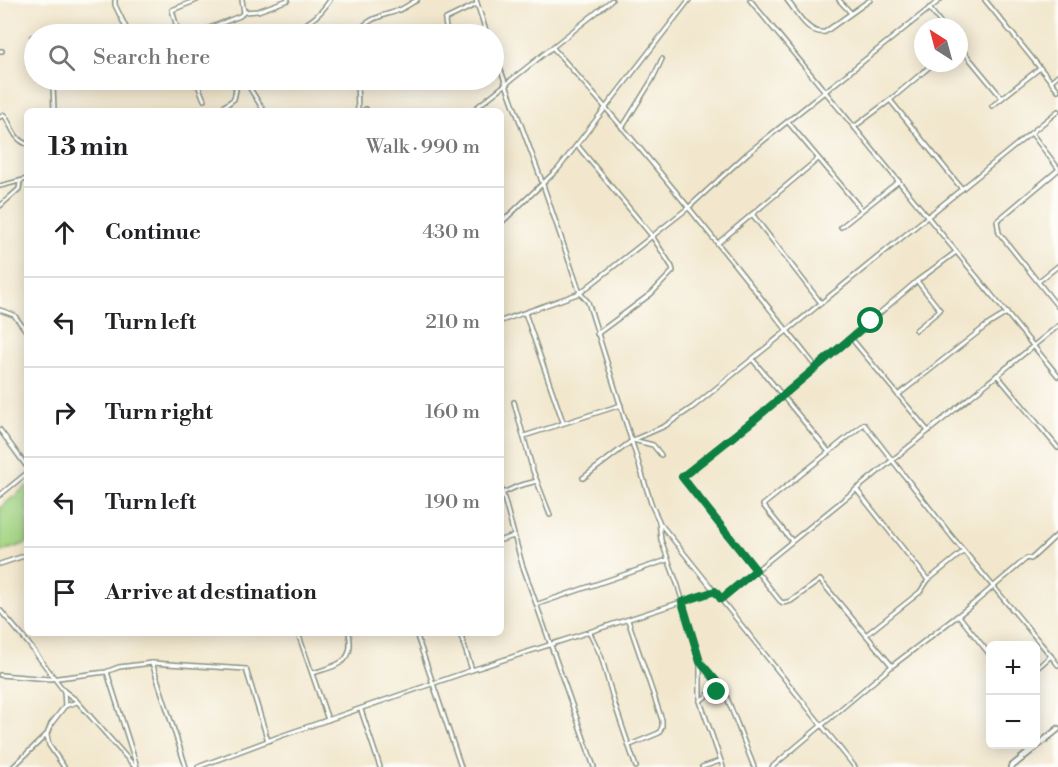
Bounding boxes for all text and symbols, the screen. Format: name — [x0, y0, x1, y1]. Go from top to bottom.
north arrow — [914, 18, 968, 72]
search box — [24, 24, 504, 90]
icon: search — [45, 41, 78, 74]
text: Search here — [93, 44, 210, 71]
text: 13 min — [48, 131, 128, 163]
text: Walk · 990 m — [366, 135, 480, 160]
icon: ahead — [48, 216, 81, 249]
text: Continue — [105, 219, 201, 246]
text: 430 m — [422, 220, 480, 245]
icon: left — [48, 306, 81, 339]
route start — [857, 307, 883, 333]
text: Turn left — [105, 309, 196, 336]
text: 210 m — [425, 310, 480, 335]
icon: right — [48, 396, 81, 429]
text: Turn right — [105, 399, 213, 426]
text: 160 m — [425, 400, 480, 425]
icon: left — [48, 486, 81, 519]
text: Turn left — [105, 489, 196, 516]
text: 190 m — [425, 490, 480, 515]
icon: arrive — [48, 576, 81, 609]
text: Arrive at destination — [105, 579, 317, 606]
map controls — [986, 641, 1040, 749]
button: + — [986, 641, 1040, 695]
route end — [703, 678, 729, 704]
button: − — [986, 695, 1040, 749]

